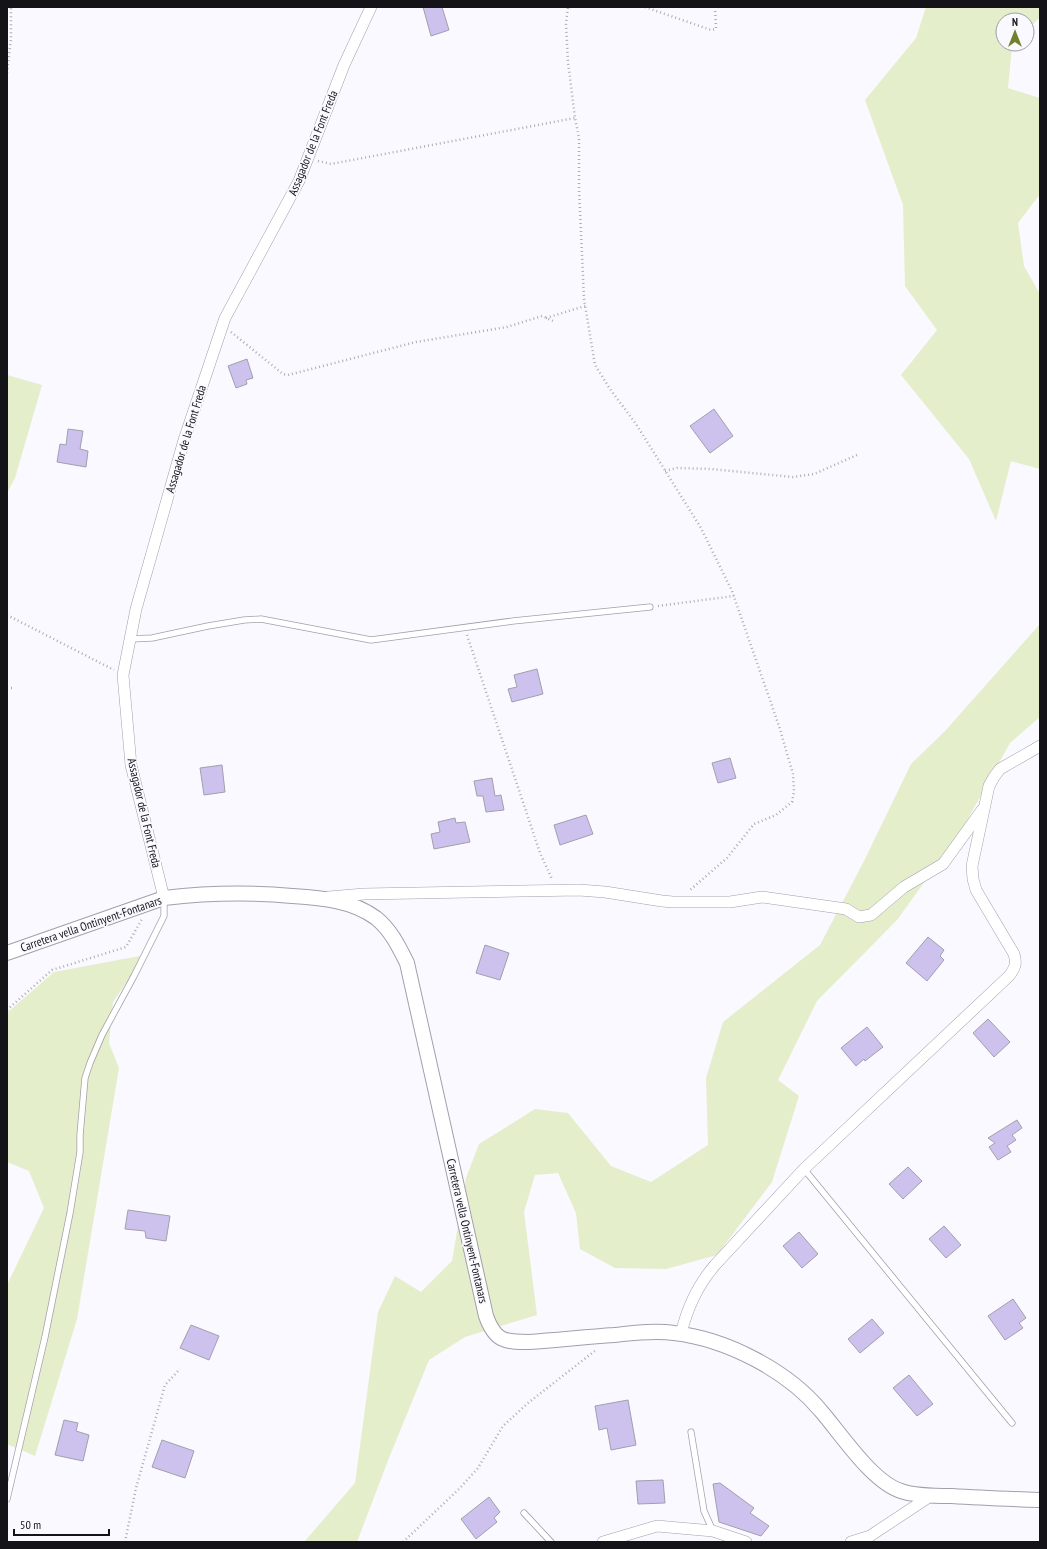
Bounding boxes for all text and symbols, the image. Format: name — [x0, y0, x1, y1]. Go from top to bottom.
north arrow — [995, 12, 1035, 52]
text: N — [1012, 15, 1018, 29]
street label: Assagador de la Font Freda — [285, 88, 341, 198]
street label: Assagador de la Font Freda — [162, 383, 209, 495]
street label: Assagador de la Font Freda — [125, 757, 164, 869]
street label: Carretera vella Ontinyent-Fontanars — [18, 892, 163, 955]
street label: Carretera vella Ontinyent-Fontanars — [444, 1157, 491, 1305]
scale bar — [14, 1511, 109, 1537]
text: 50 m — [20, 1517, 41, 1532]

